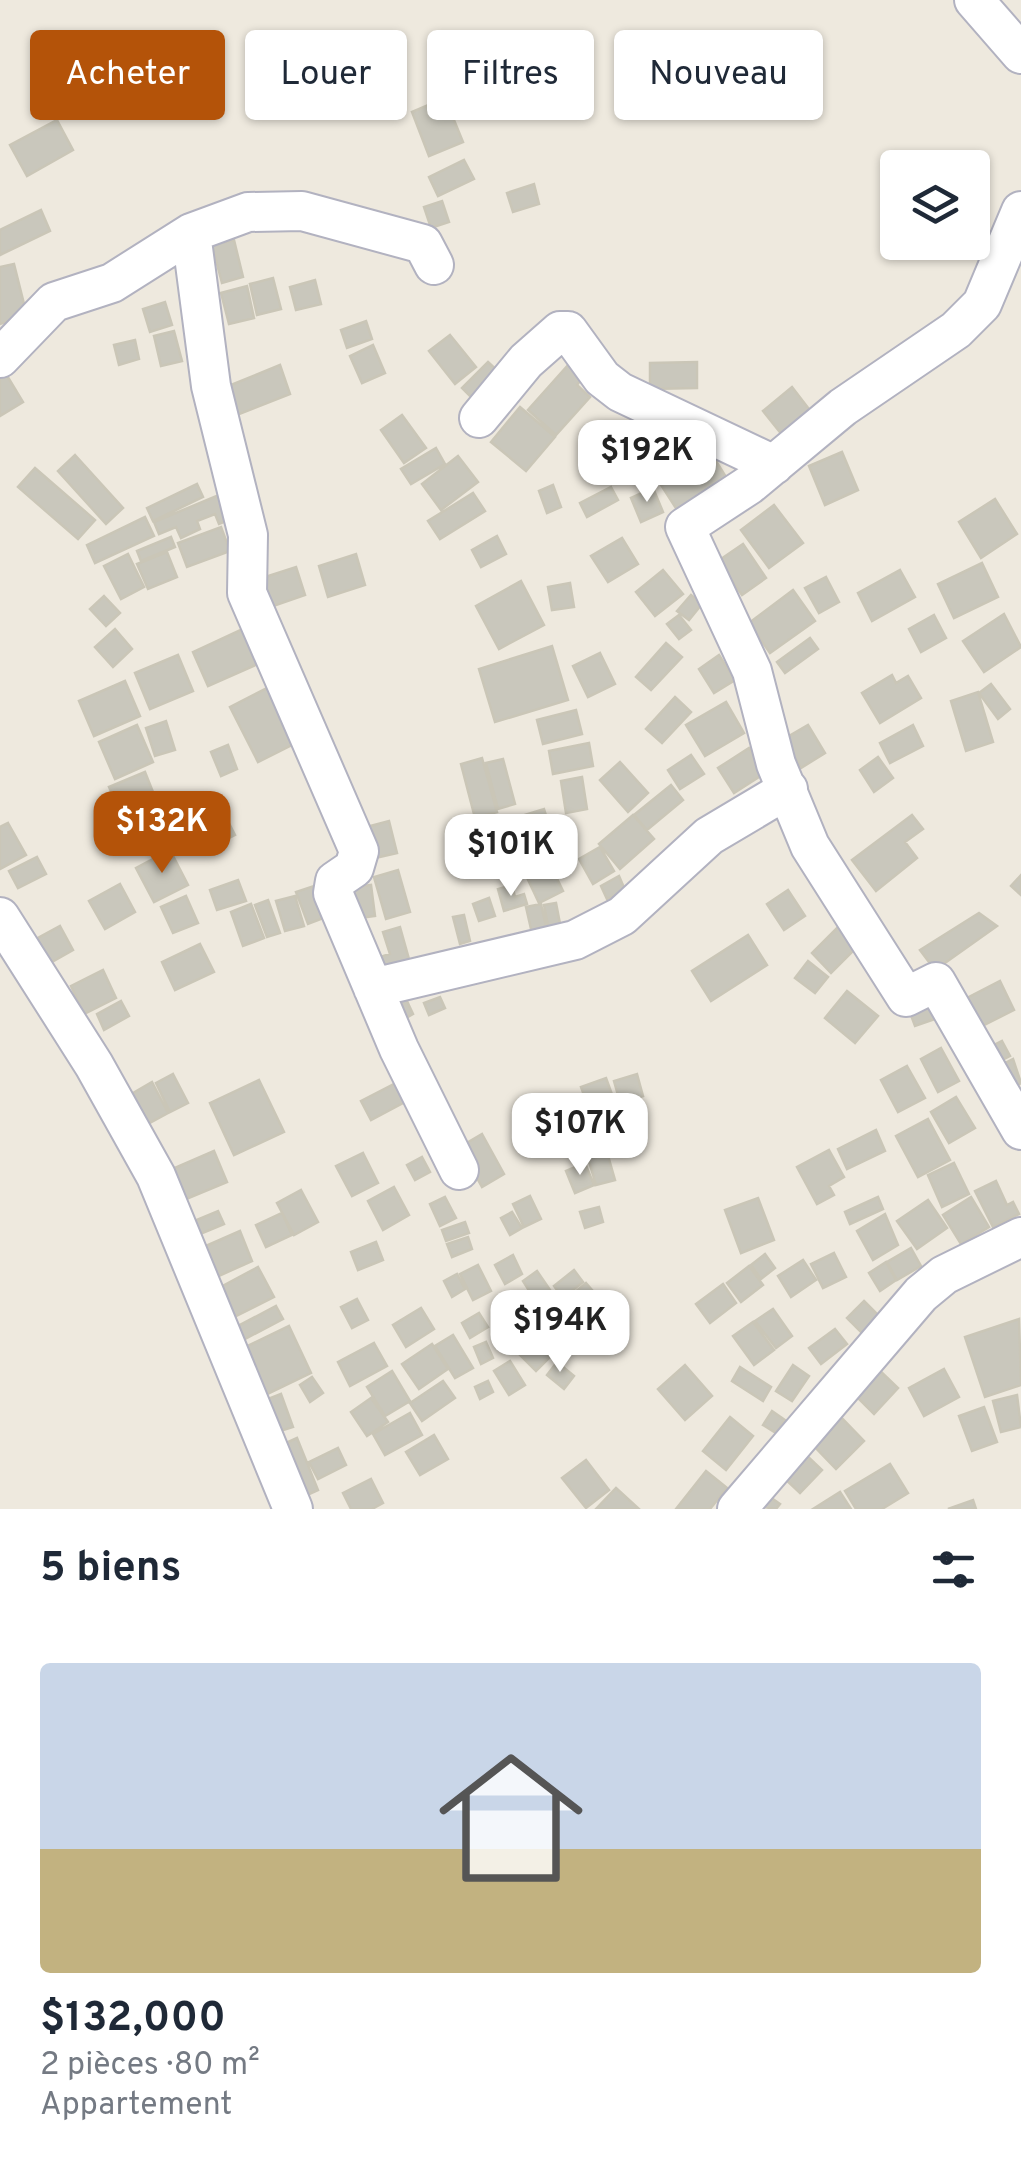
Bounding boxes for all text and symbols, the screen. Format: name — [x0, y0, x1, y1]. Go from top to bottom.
chip: Acheter — [30, 30, 225, 120]
chip: Louer — [245, 30, 407, 120]
chip: Filtres — [427, 30, 594, 120]
chip: Nouveau — [614, 30, 823, 120]
map controls — [880, 150, 990, 260]
button: layers — [880, 150, 990, 260]
pin: $192K — [577, 420, 717, 505]
text: $192K — [600, 432, 694, 472]
pin: $132K — [92, 791, 232, 876]
text: $132K — [116, 803, 208, 843]
pin: $101K — [441, 814, 581, 899]
text: $101K — [467, 826, 555, 866]
pin: $107K — [510, 1093, 650, 1178]
text: $107K — [534, 1105, 626, 1145]
pin: $194K — [490, 1290, 630, 1375]
text: $194K — [513, 1302, 608, 1342]
icon: filters — [926, 1542, 981, 1597]
text: 5 biens — [40, 1543, 181, 1596]
icon: home — [421, 1728, 601, 1908]
text: $132,000 — [40, 1993, 226, 2046]
text: 2 pièces · 80 m² — [40, 2046, 260, 2086]
text: Appartement — [40, 2086, 232, 2126]

